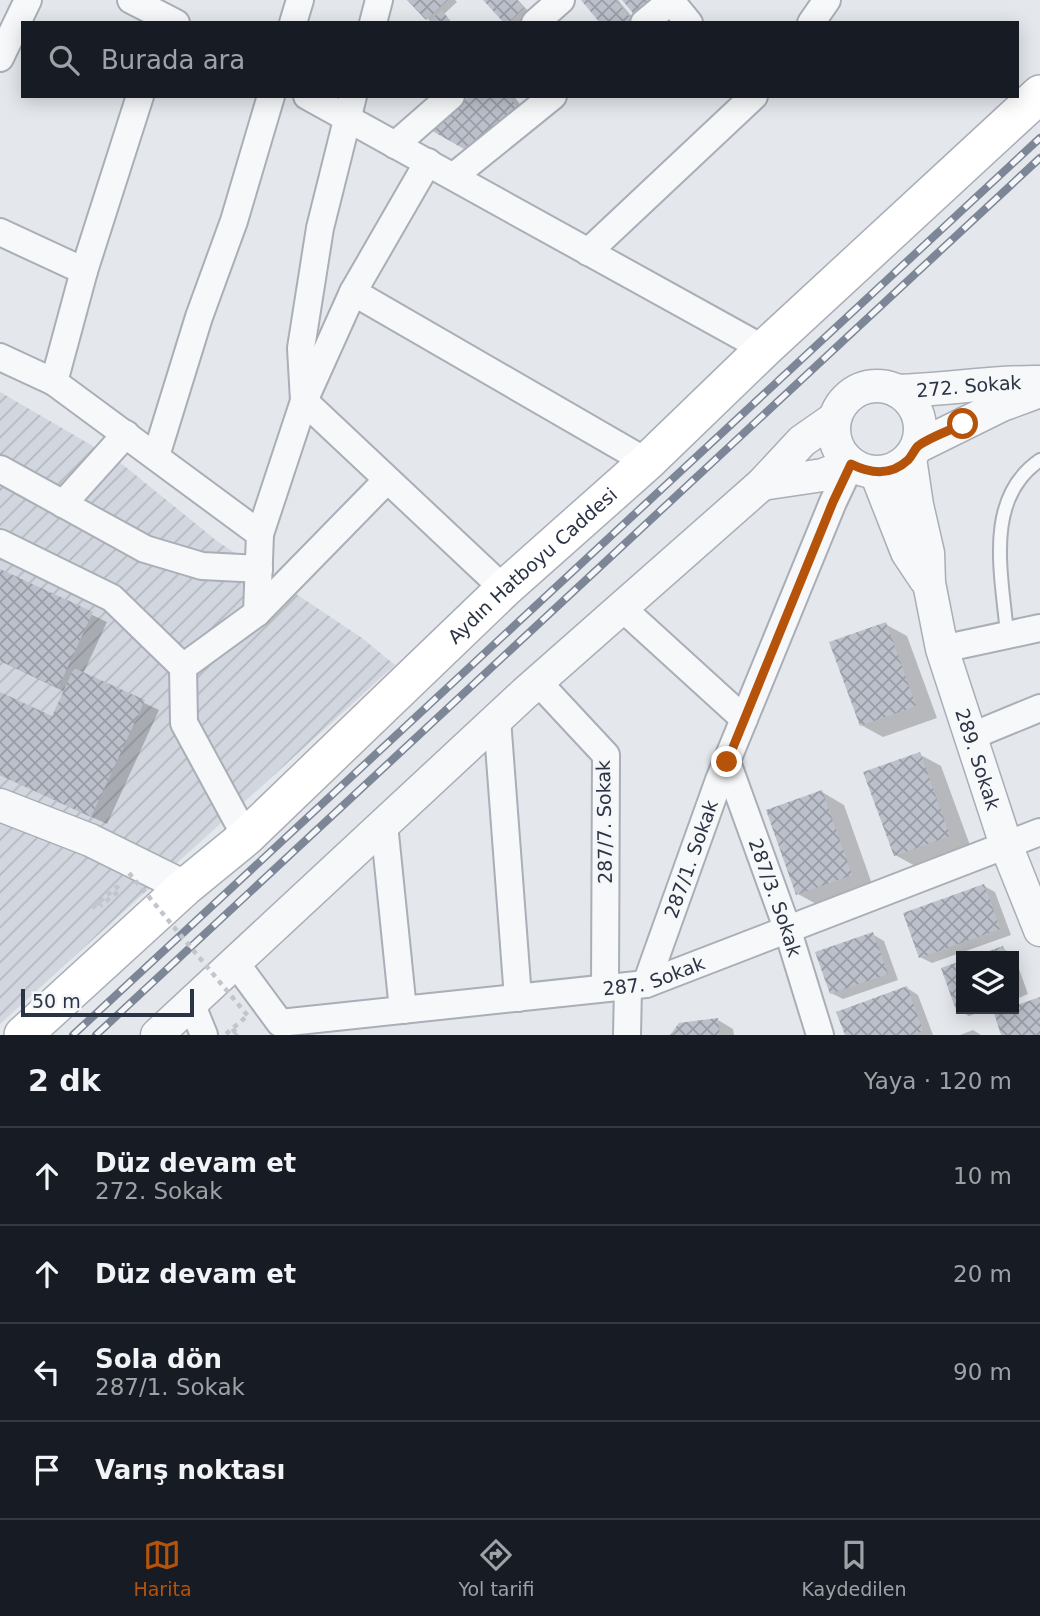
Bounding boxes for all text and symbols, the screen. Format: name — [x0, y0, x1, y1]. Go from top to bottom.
search box — [21, 21, 1019, 98]
icon: search — [45, 41, 83, 79]
text: Burada ara — [101, 45, 245, 75]
street label: 272. Sokak — [916, 371, 1022, 401]
route start — [947, 408, 978, 439]
street label: Aydın Hatboyu Caddesi — [443, 483, 621, 648]
street label: 289. Sokak — [951, 706, 1005, 813]
route end — [711, 746, 742, 777]
street label: 287/7. Sokak — [592, 760, 616, 884]
street label: 287/1. Sokak — [660, 797, 722, 921]
street label: 287/3. Sokak — [745, 835, 806, 959]
street label: 287. Sokak — [602, 951, 708, 1000]
map controls — [956, 951, 1019, 1014]
button: layers — [956, 951, 1019, 1014]
scale bar — [21, 986, 194, 1018]
text: 50 m — [32, 990, 81, 1012]
text: 2 dk — [28, 1063, 101, 1098]
text: Yaya · 120 m — [864, 1068, 1012, 1094]
text: Düz devam et — [95, 1148, 296, 1178]
icon: ahead — [28, 1157, 66, 1195]
text: 10 m — [953, 1163, 1012, 1189]
text: 272. Sokak — [95, 1178, 223, 1204]
icon: ahead — [28, 1255, 66, 1293]
text: Düz devam et — [95, 1259, 296, 1289]
text: 20 m — [953, 1261, 1012, 1287]
text: Sola dön — [95, 1344, 222, 1374]
icon: left — [28, 1353, 66, 1391]
text: 90 m — [953, 1359, 1012, 1385]
text: 287/1. Sokak — [95, 1374, 245, 1400]
icon: arrive — [28, 1451, 66, 1489]
text: Varış noktası — [95, 1455, 286, 1485]
tab: Harita — [133, 1536, 192, 1600]
tab: Yol tarifi — [458, 1536, 535, 1600]
tab: Kaydedilen — [801, 1536, 907, 1600]

